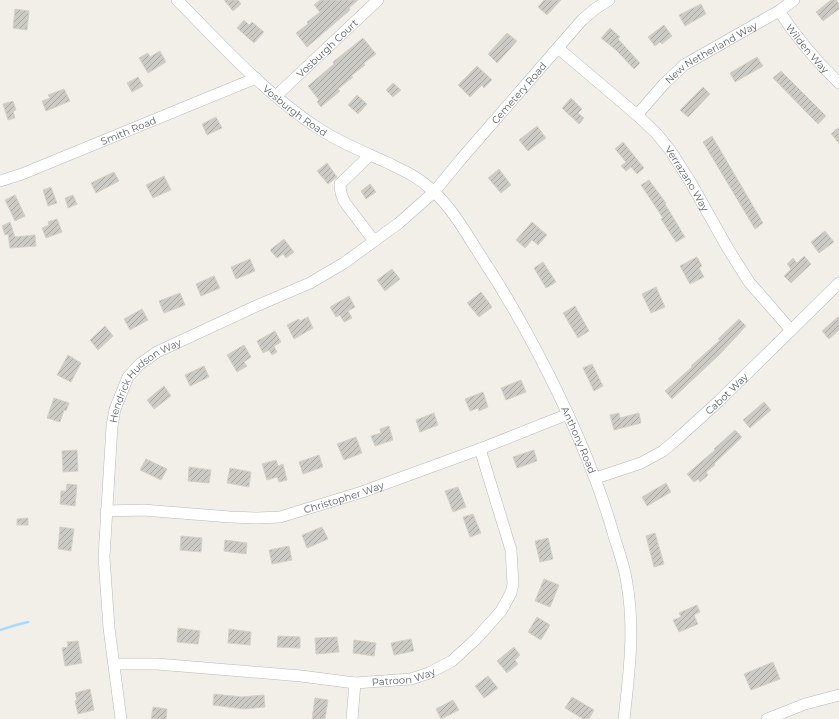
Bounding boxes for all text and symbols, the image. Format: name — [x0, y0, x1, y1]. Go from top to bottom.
street label: Vosburgh Court — [294, 16, 361, 80]
street label: New Netherland Way — [662, 19, 760, 87]
street label: Wilden Way — [783, 21, 832, 76]
street label: Cemetery Road — [489, 60, 549, 127]
street label: Vosburgh Road — [260, 82, 329, 139]
street label: Smith Road — [99, 114, 158, 148]
street label: Verrazano Way — [662, 143, 712, 214]
street label: Hendrick Hudson Way — [107, 335, 184, 424]
street label: Cabot Way — [703, 370, 751, 417]
street label: Anthony Road — [558, 404, 599, 475]
street label: Christopher Way — [302, 478, 386, 516]
street label: Patroon Way — [371, 665, 438, 689]

